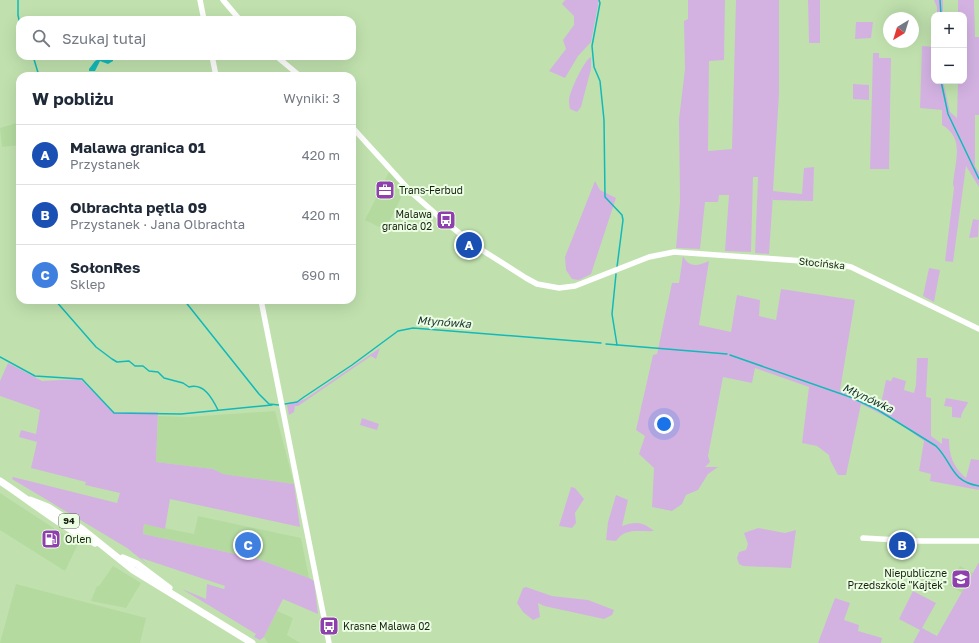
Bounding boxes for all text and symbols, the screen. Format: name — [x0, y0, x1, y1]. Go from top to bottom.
north arrow — [883, 12, 919, 48]
map controls — [931, 12, 967, 84]
button: + — [931, 12, 967, 48]
search box — [16, 16, 356, 60]
icon: search — [30, 27, 52, 49]
text: Szukaj tutaj — [62, 29, 146, 47]
button: − — [931, 48, 967, 84]
text: W pobliżu — [32, 88, 114, 109]
text: Wyniki: 3 — [283, 90, 340, 106]
text: Malawa granica 01 — [70, 138, 205, 156]
text: A — [40, 147, 50, 163]
text: 420 m — [302, 147, 340, 163]
text: Przystanek — [70, 156, 140, 172]
office icon: Trans-Ferbud — [374, 179, 396, 201]
place label: Trans-Ferbud — [399, 184, 463, 196]
text: Olbrachta pętla 09 — [70, 198, 207, 216]
text: B — [40, 207, 50, 223]
text: 420 m — [302, 207, 340, 223]
place label: Malawa granica 02 — [382, 208, 432, 232]
bus stop icon: Malawa granica 02 — [435, 209, 457, 231]
text: Przystanek · Jana Olbrachta — [70, 216, 245, 232]
pin: A — [456, 230, 482, 260]
street label: Słocińska — [798, 255, 846, 271]
text: SołonRes — [70, 258, 140, 276]
text: C — [40, 267, 50, 283]
text: 690 m — [301, 267, 340, 283]
text: Sklep — [70, 276, 105, 292]
water label: Młynówka — [417, 313, 472, 331]
water label: Młynówka — [841, 380, 896, 416]
your location — [654, 414, 674, 434]
road number: 94 — [59, 514, 79, 528]
fuel station icon: Orlen — [40, 528, 62, 550]
pin: C — [235, 530, 261, 560]
pin: B — [889, 530, 915, 560]
place label: Orlen — [65, 533, 91, 545]
place label: Niepubliczne Przedszkole "Kajtek" — [848, 567, 947, 591]
school or university icon: Niepubliczne Przedszkole "Kajtek" — [950, 568, 972, 590]
bus stop icon: Krasne Malawa 02 — [318, 615, 340, 637]
place label: Krasne Malawa 02 — [343, 620, 430, 632]

